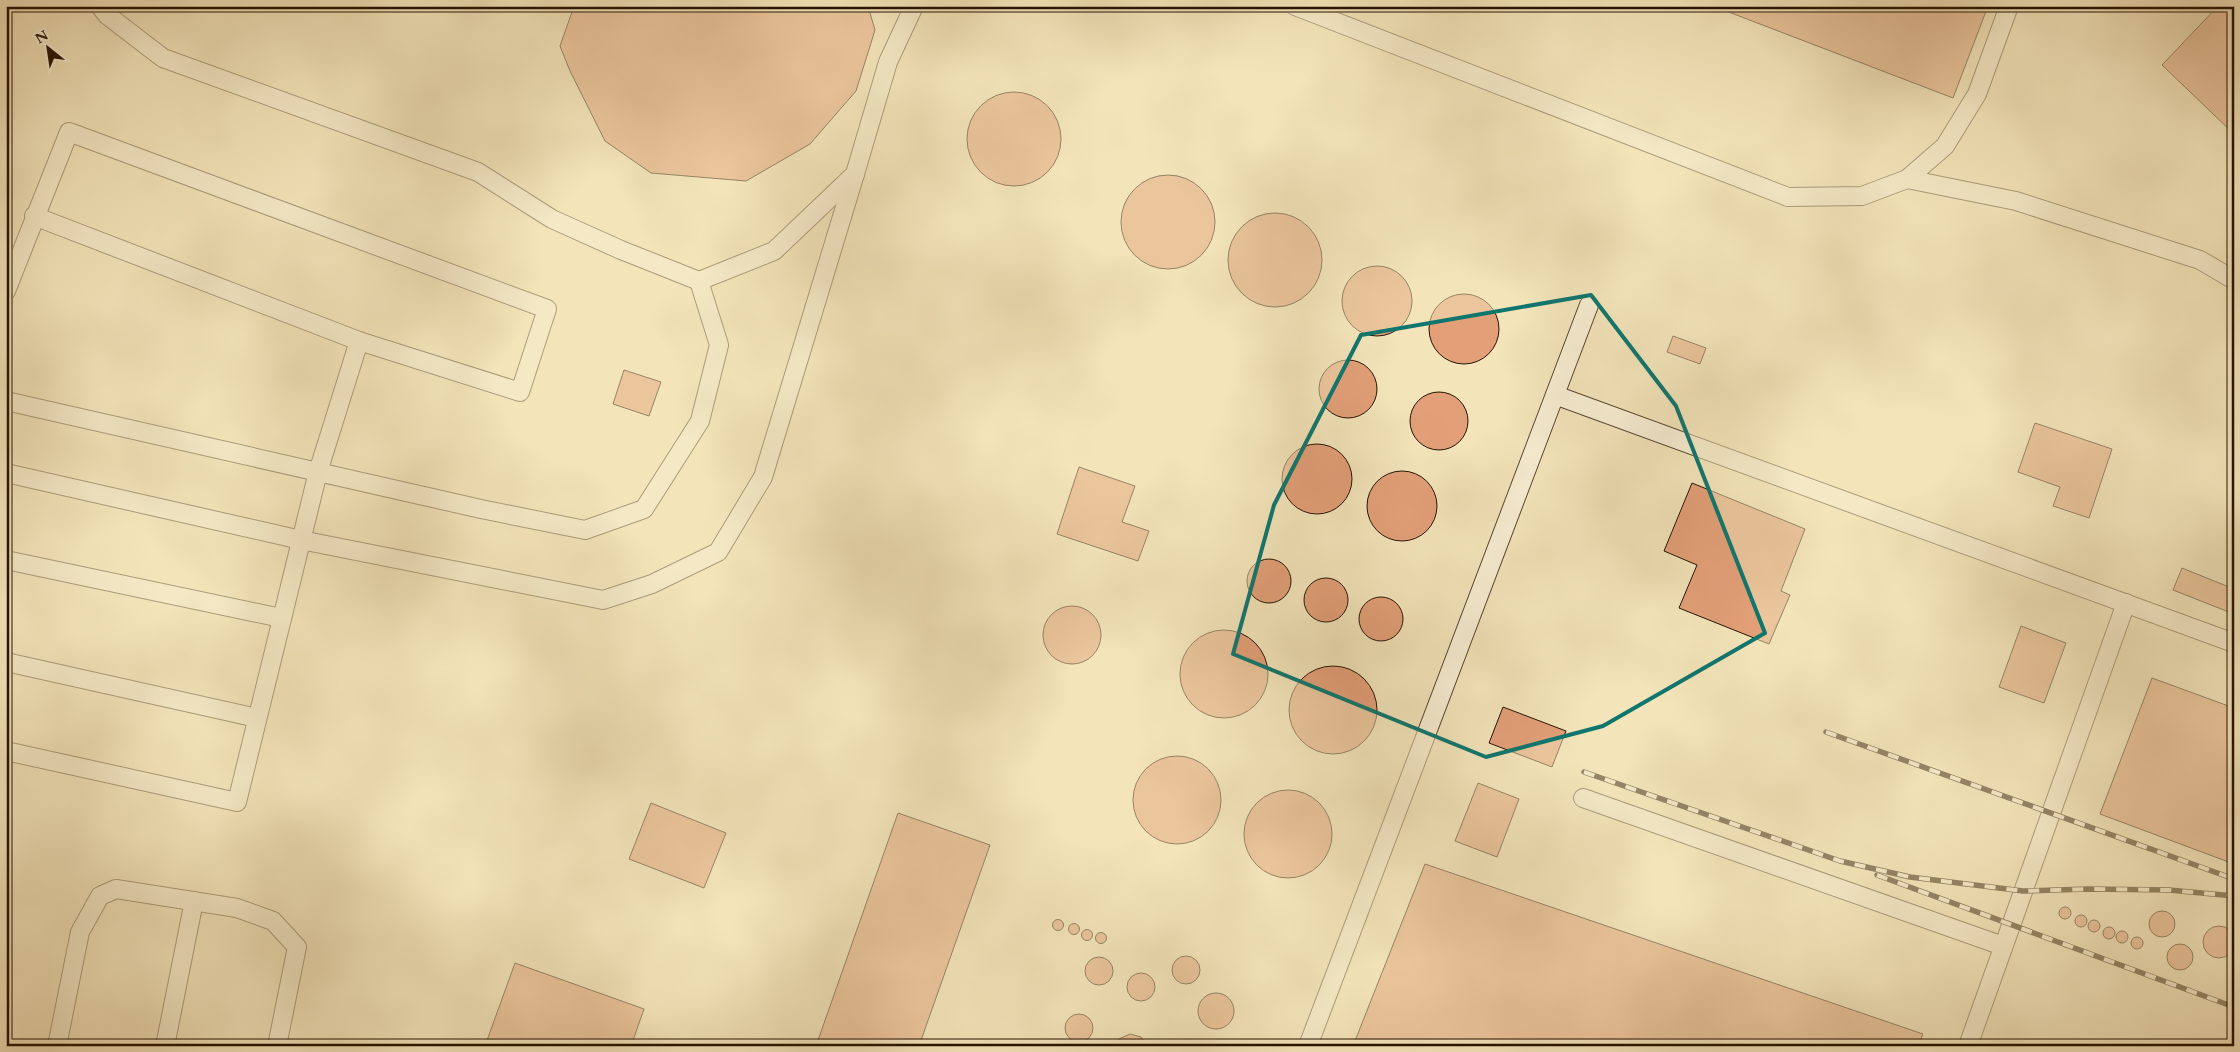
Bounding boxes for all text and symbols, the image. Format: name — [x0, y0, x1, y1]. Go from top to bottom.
north arrow — [22, 22, 72, 72]
text: N — [32, 26, 52, 48]

